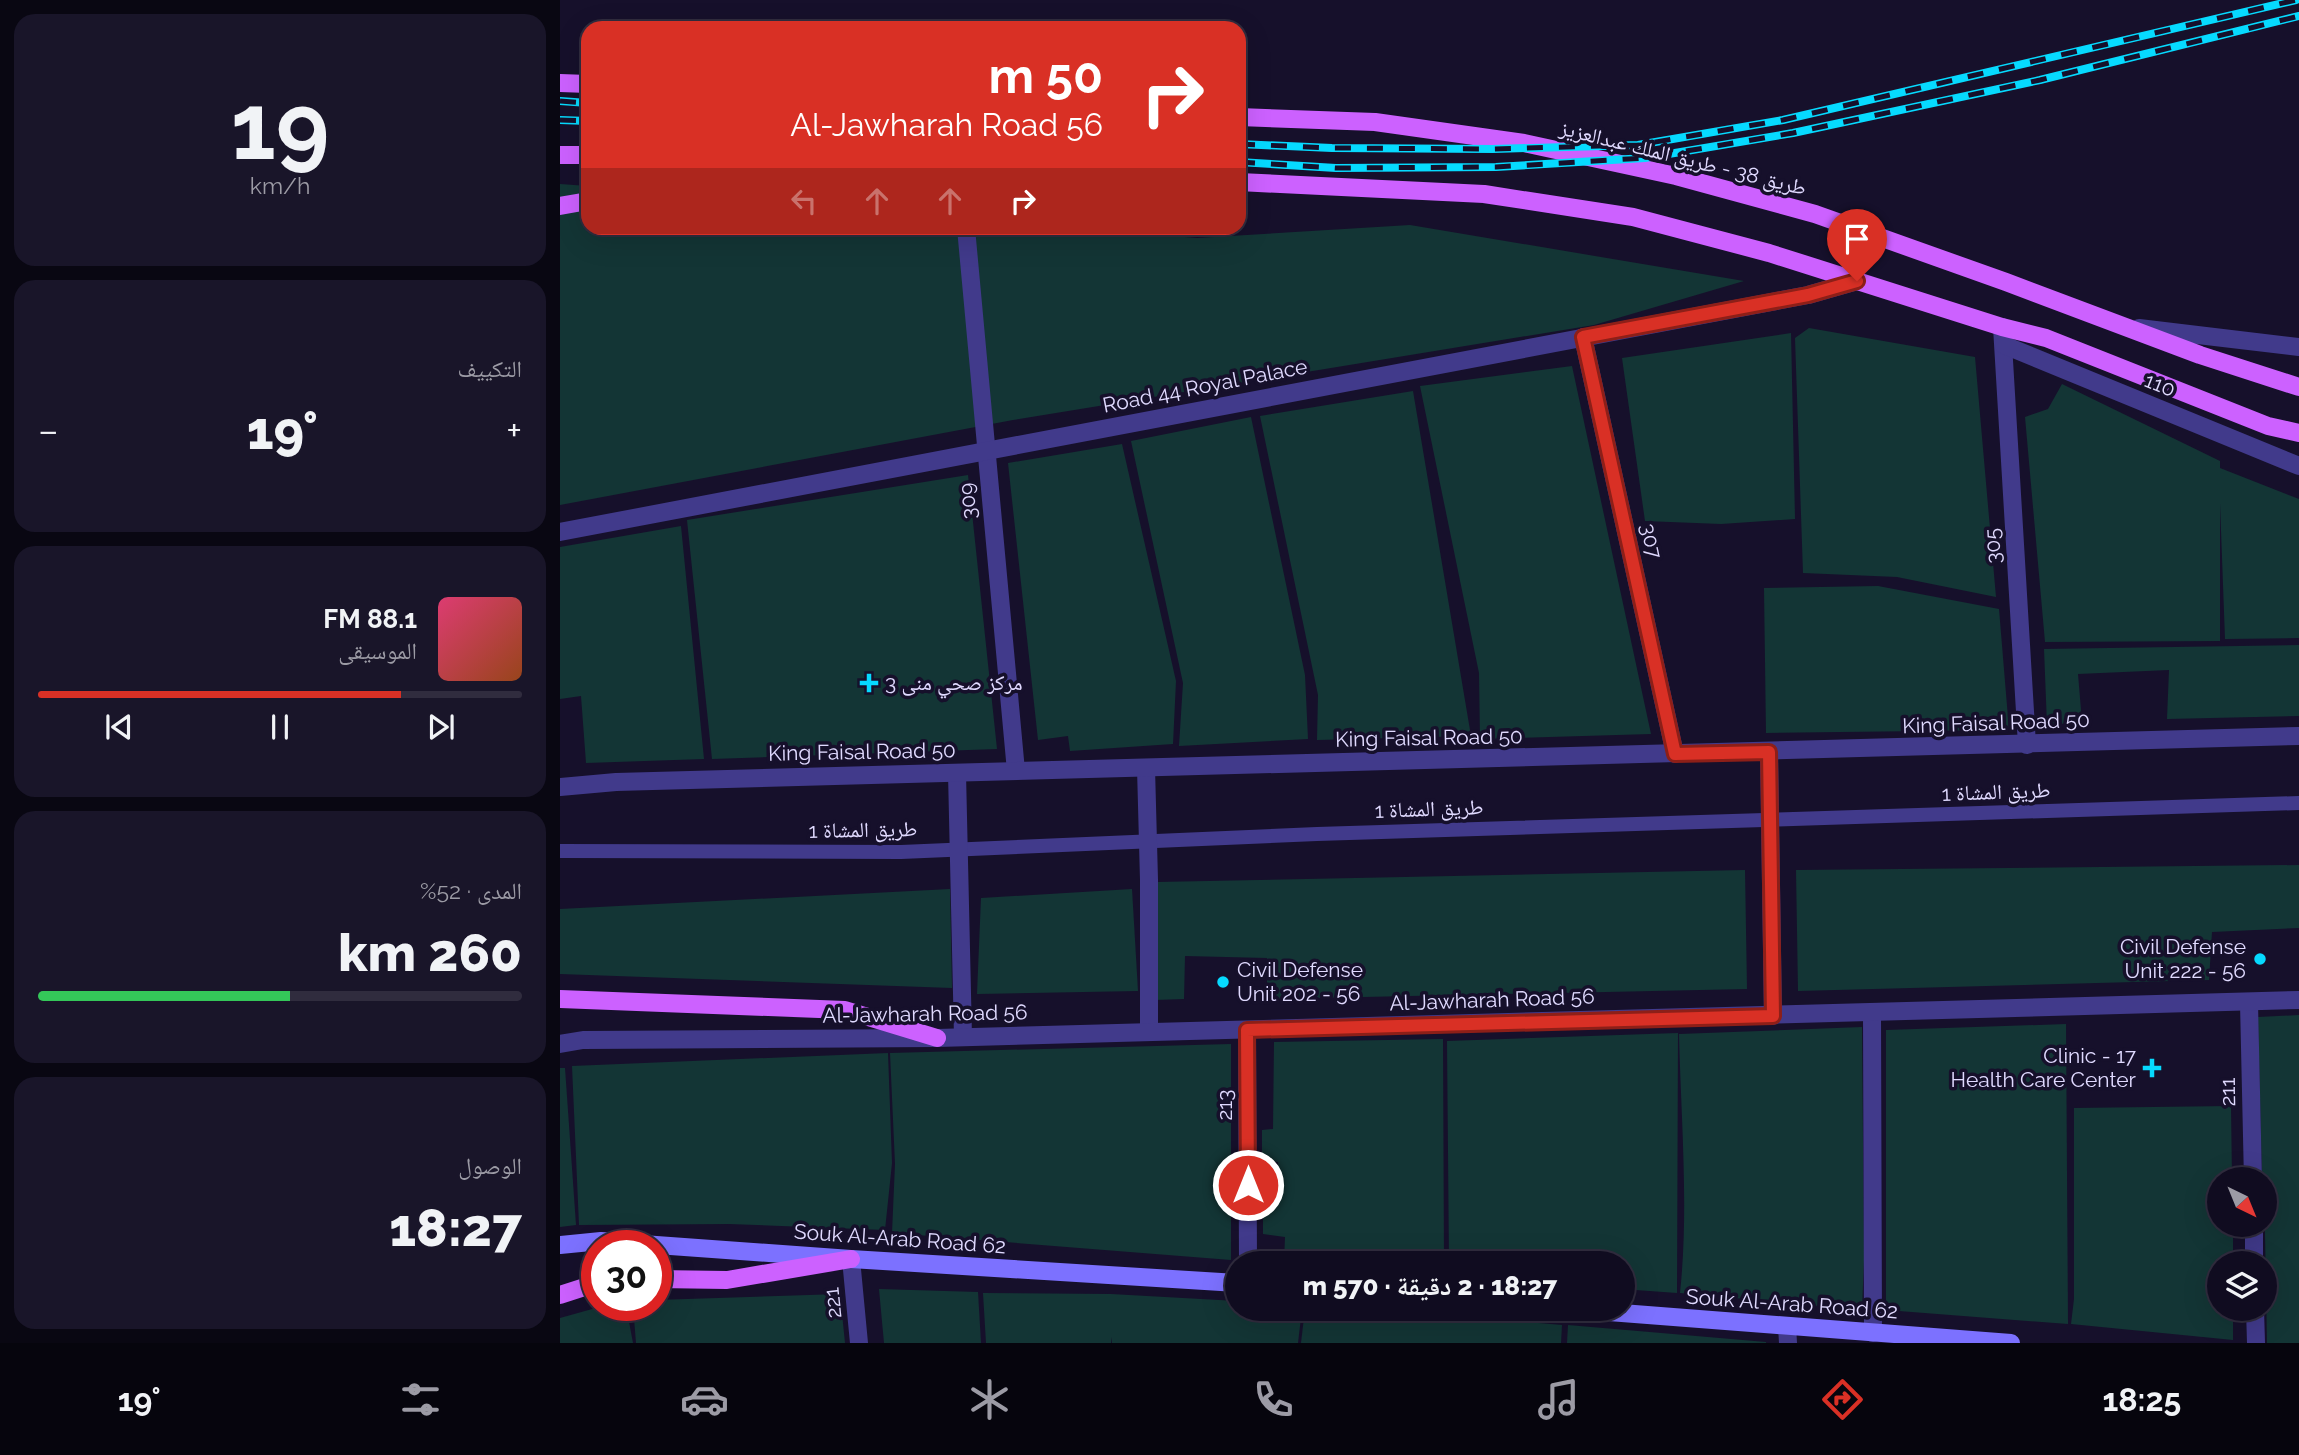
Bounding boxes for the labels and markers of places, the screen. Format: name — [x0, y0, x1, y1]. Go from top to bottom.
pin — [1827, 209, 1887, 281]
place label: مركز صحي منى 3 — [885, 670, 1023, 699]
marker: مركز صحي منى 3 — [859, 673, 879, 693]
place label: Civil Defense Unit 222 - 56 — [2120, 934, 2246, 983]
marker: Civil Defense Unit 222 - 56 — [2252, 951, 2268, 967]
place label: Civil Defense Unit 202 - 56 — [1237, 957, 1363, 1006]
marker: Civil Defense Unit 202 - 56 — [1215, 974, 1231, 990]
place label: Clinic - 17 Health Care Center — [1951, 1043, 2137, 1092]
marker: Clinic - 17 Health Care Center — [2142, 1058, 2162, 1078]

